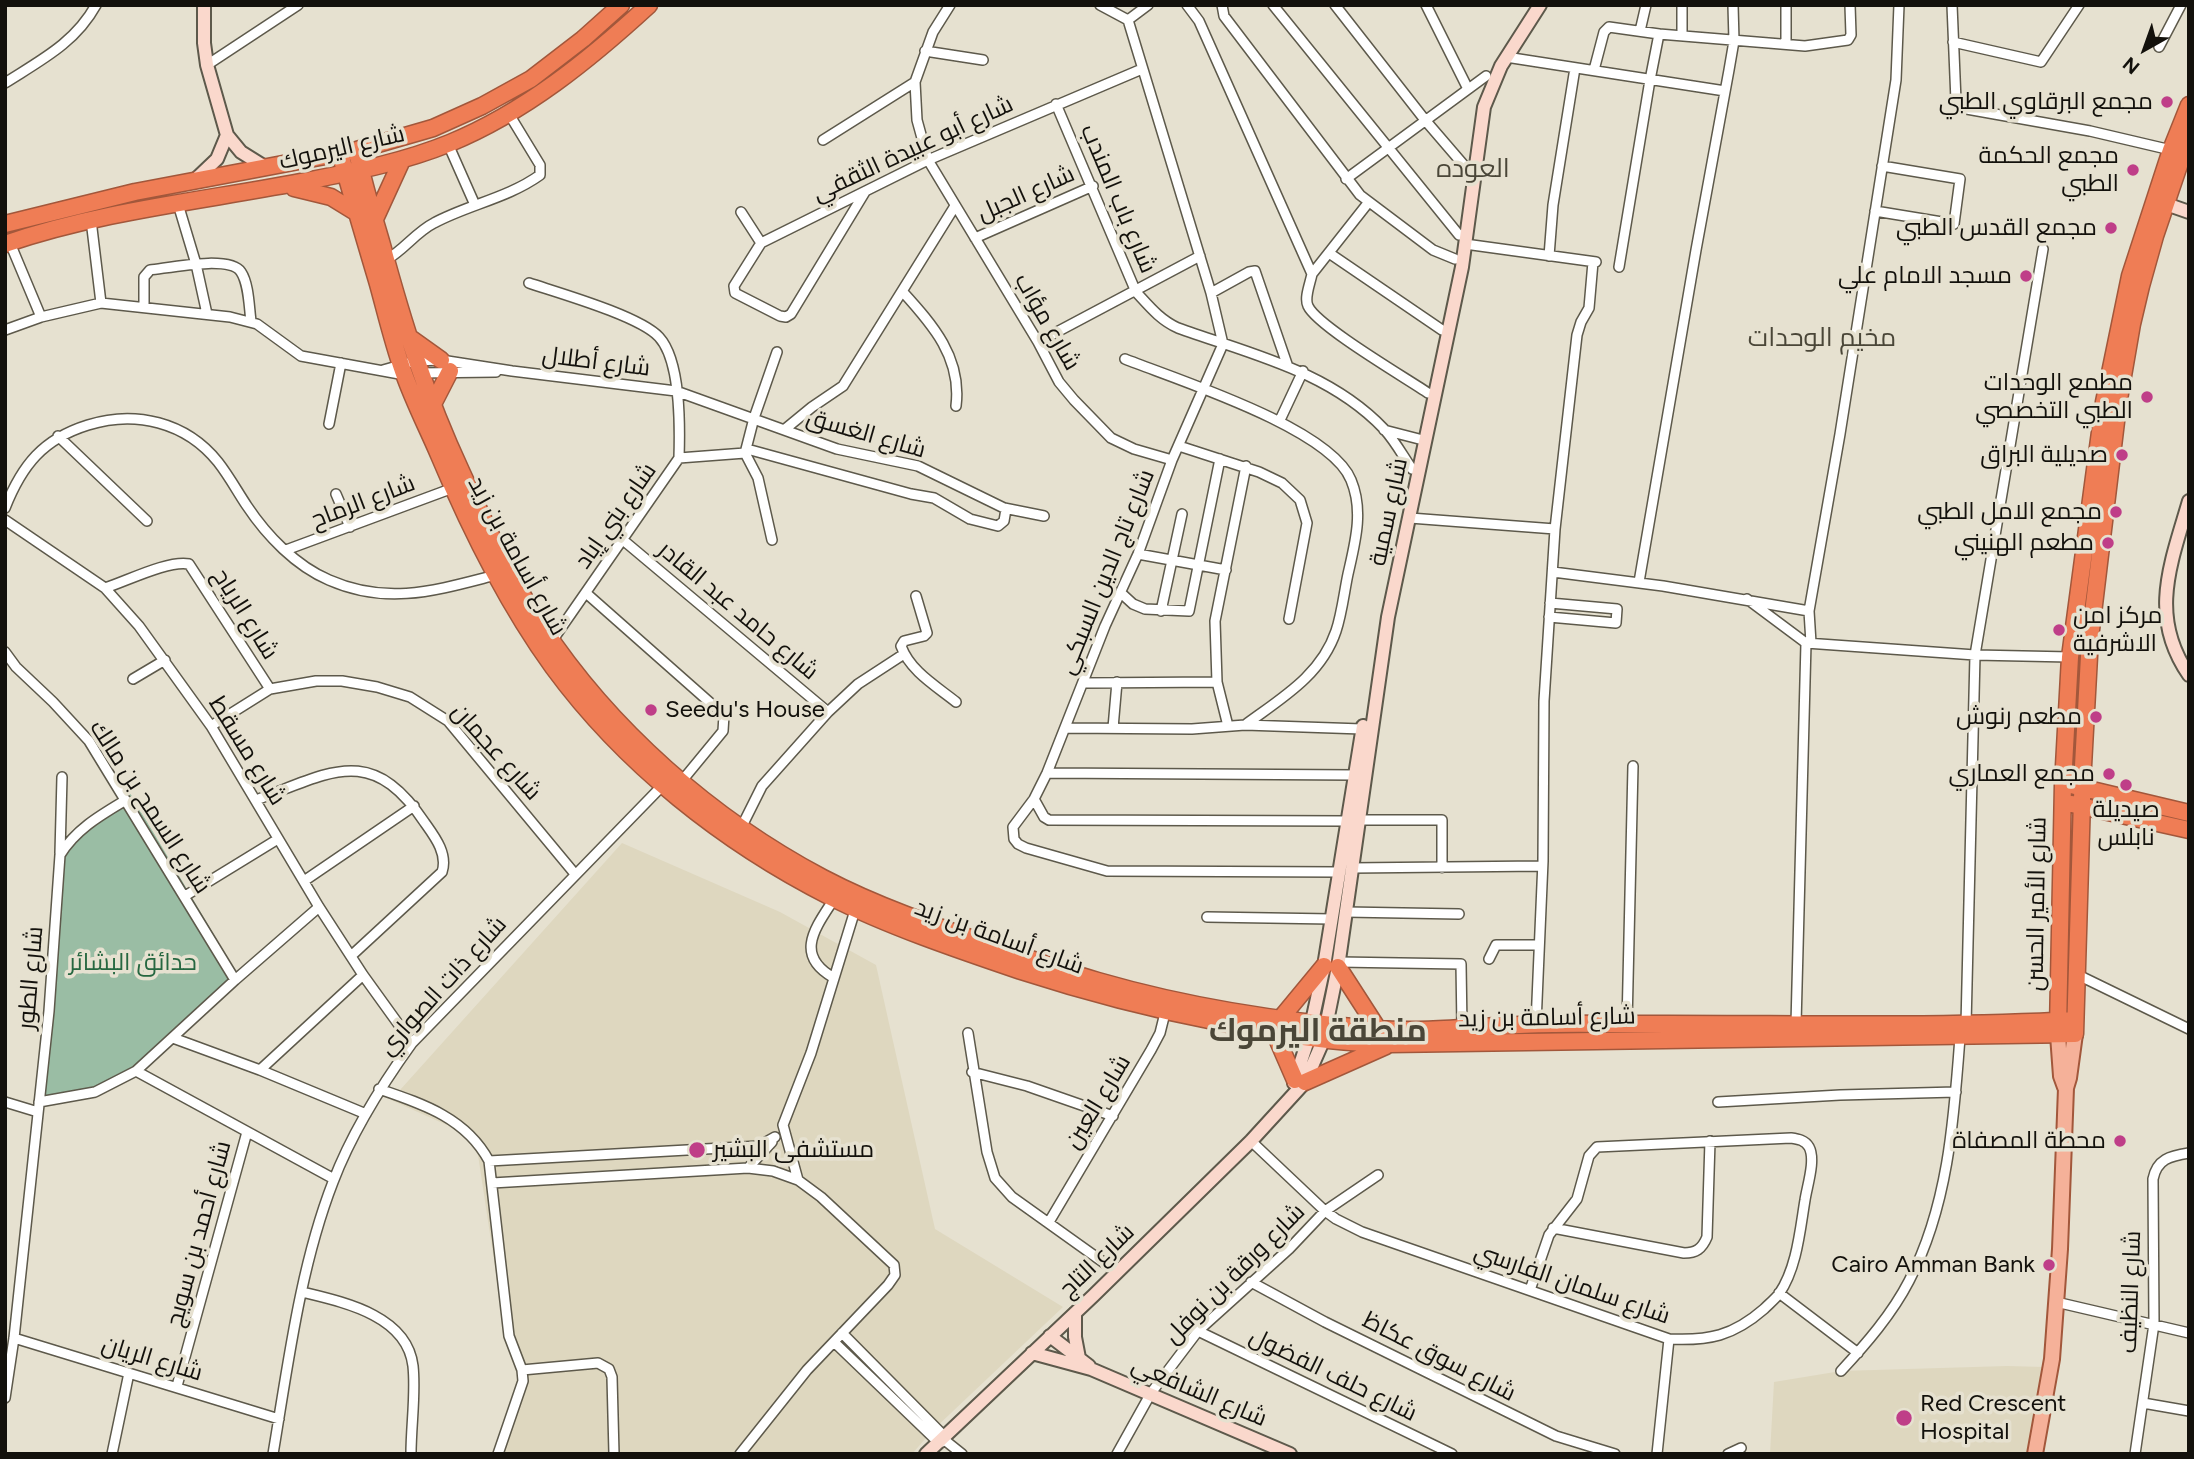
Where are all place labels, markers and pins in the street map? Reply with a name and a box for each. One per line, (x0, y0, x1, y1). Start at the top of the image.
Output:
place label: مجمع البرقاوي الطبي (1939, 88, 2153, 116)
marker: مجمع البرقاوي الطبي (2159, 94, 2175, 110)
place label: مجمع الحكمة الطبي (1978, 142, 2119, 198)
marker: مجمع الحكمة الطبي (2125, 162, 2141, 178)
place label: مجمع القدس الطبي (1896, 214, 2097, 242)
marker: مجمع القدس الطبي (2103, 220, 2119, 236)
place label: مسجد الامام علي (1838, 262, 2012, 290)
marker: مسجد الامام علي (2018, 268, 2034, 284)
place label: مطمع الوحدات الطبي التخصصي (1975, 369, 2133, 425)
marker: مطمع الوحدات الطبي التخصصي (2139, 389, 2155, 405)
place label: صديلية البراق (1980, 441, 2108, 469)
marker: صديلية البراق (2114, 447, 2130, 463)
place label: مجمع الامل الطبي (1917, 498, 2102, 526)
marker: مجمع الامل الطبي (2108, 504, 2124, 520)
place label: مطعم الهنيني (1954, 529, 2094, 557)
marker: مطعم الهنيني (2100, 535, 2116, 551)
place label: مركز امن الاشرفية (2073, 602, 2162, 658)
marker: مركز امن الاشرفية (2051, 622, 2067, 638)
place label: Seedu's House (665, 696, 825, 724)
marker: Seedu's House (643, 702, 659, 718)
place label: مطعم رنوش (1956, 703, 2082, 731)
marker: مطعم رنوش (2088, 709, 2104, 725)
place label: مجمع العماري (1948, 760, 2095, 788)
marker: مجمع العماري (2101, 766, 2117, 782)
marker: صيديلة نابلس (2118, 777, 2134, 793)
place label: صيديلة نابلس (2092, 796, 2160, 852)
place label: محطة المصفاة (1952, 1127, 2106, 1155)
marker: محطة المصفاة (2112, 1133, 2128, 1149)
place label: مستشفى البشير (713, 1136, 874, 1164)
marker: مستشفى البشير (687, 1140, 707, 1160)
place label: Cairo Amman Bank (1831, 1251, 2035, 1279)
marker: Cairo Amman Bank (2041, 1257, 2057, 1273)
place label: Red Crescent Hospital (1920, 1390, 2066, 1446)
marker: Red Crescent Hospital (1894, 1408, 1914, 1428)

